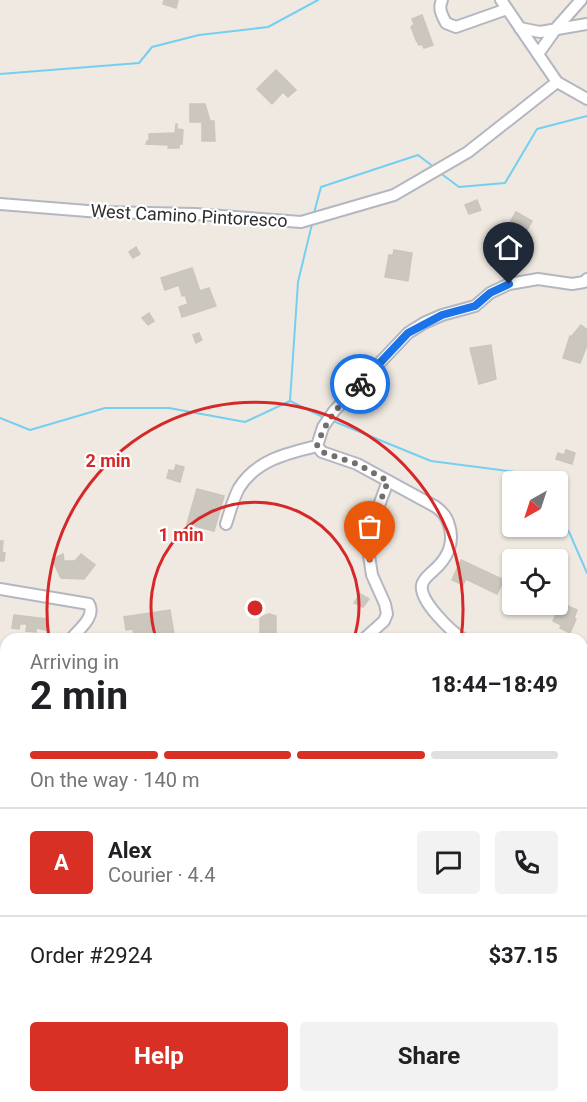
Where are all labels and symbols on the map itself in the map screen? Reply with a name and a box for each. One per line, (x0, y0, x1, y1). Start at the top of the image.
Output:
street label: West Camino Pintoresco (90, 200, 288, 231)
pin (483, 222, 534, 284)
courier (330, 354, 390, 414)
text: 2 min (85, 450, 131, 471)
north arrow (502, 471, 568, 537)
pin (344, 501, 395, 563)
text: 1 min (158, 524, 204, 545)
centre of rings (245, 598, 265, 618)

